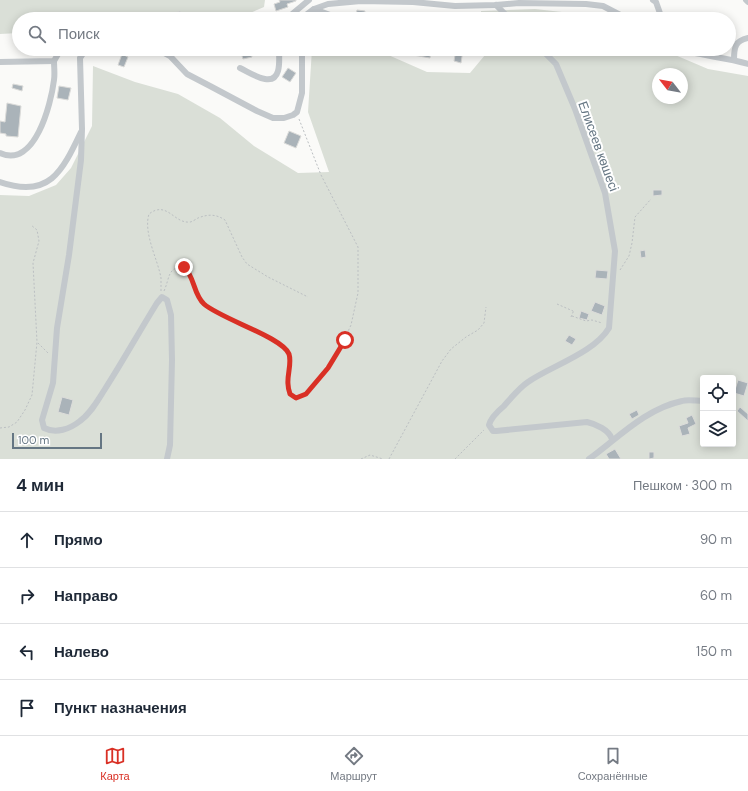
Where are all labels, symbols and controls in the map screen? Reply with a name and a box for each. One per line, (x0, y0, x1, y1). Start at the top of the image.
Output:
search box (12, 12, 736, 56)
icon: search (26, 23, 48, 45)
text: Поиск (58, 24, 100, 44)
north arrow (652, 68, 688, 104)
street label: Елисеев көшесі (574, 99, 623, 194)
route end (175, 258, 193, 276)
route start (336, 331, 354, 349)
map controls (700, 375, 736, 447)
button: locate (700, 375, 736, 411)
button: layers (700, 411, 736, 447)
scale bar (12, 431, 102, 450)
text: 100 m (18, 433, 49, 447)
text: 4 мин (16, 474, 64, 496)
text: Пешком · 300 m (633, 477, 732, 494)
icon: ahead (16, 529, 38, 551)
text: Прямо (54, 530, 103, 550)
text: 90 m (700, 531, 732, 548)
icon: right (16, 585, 38, 607)
text: Направо (54, 586, 118, 606)
text: 60 m (700, 587, 732, 604)
icon: left (16, 641, 38, 663)
text: Налево (54, 642, 109, 662)
text: 150 m (696, 643, 732, 660)
icon: arrive (16, 697, 38, 719)
text: Пункт назначения (54, 698, 187, 718)
tab: Карта (100, 745, 130, 783)
tab: Маршрут (330, 745, 377, 783)
tab: Сохранённые (578, 745, 648, 783)

